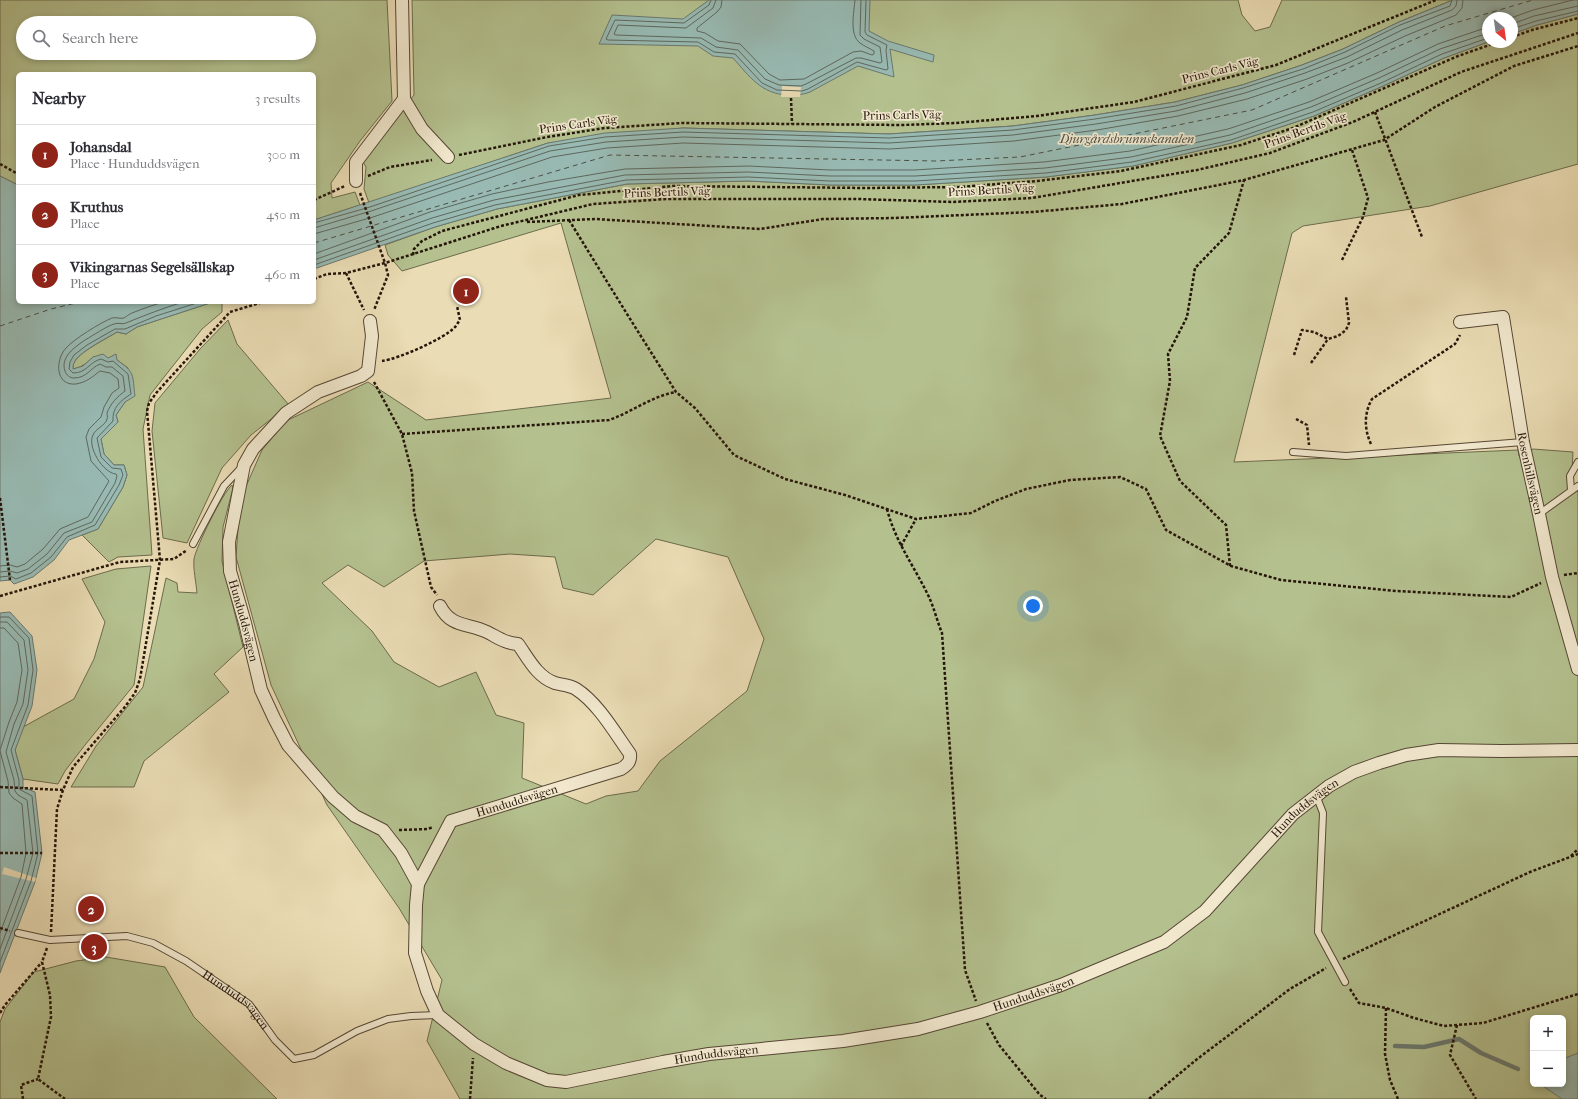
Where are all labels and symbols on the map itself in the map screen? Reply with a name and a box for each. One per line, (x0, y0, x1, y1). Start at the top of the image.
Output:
north arrow (1482, 12, 1518, 48)
street label: Prins Carls Väg (1180, 54, 1260, 86)
street label: Prins Carls Väg (863, 107, 942, 123)
street label: Prins Bertils Väg (1262, 108, 1349, 151)
street label: Prins Carls Väg (538, 112, 618, 136)
water label: Djurgårdsbrunnskanalen (1059, 131, 1194, 146)
street label: Prins Bertils Väg (947, 181, 1035, 199)
street label: Prins Bertils Väg (623, 183, 711, 201)
pin: 1 (453, 276, 479, 306)
street label: Rosenhillsvägen (1515, 431, 1546, 516)
street label: Hunduddsvägen (226, 578, 261, 663)
your location (1023, 596, 1043, 616)
street label: Hunduddsvägen (1268, 775, 1341, 840)
street label: Hunduddsvägen (474, 782, 559, 820)
pin: 2 (78, 894, 104, 924)
pin: 3 (81, 932, 107, 962)
street label: Hunduddsvägen (200, 967, 272, 1032)
street label: Hunduddsvägen (991, 973, 1076, 1014)
street label: Hunduddsvägen (673, 1042, 759, 1067)

